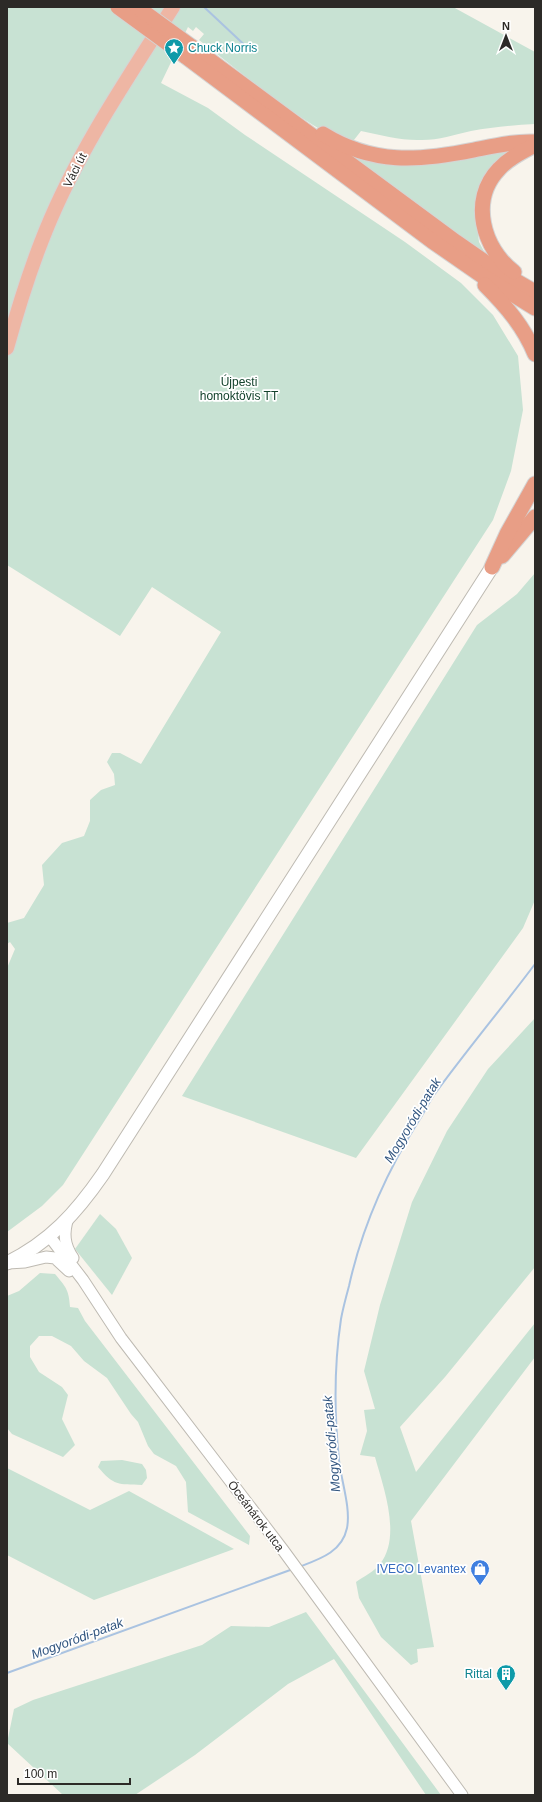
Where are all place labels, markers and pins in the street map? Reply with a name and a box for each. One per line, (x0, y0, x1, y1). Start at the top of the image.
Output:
place icon: Chuck Norris (163, 37, 185, 65)
place label: Chuck Norris (188, 41, 257, 55)
shop icon: IVECO Levantex (469, 1558, 491, 1586)
place label: IVECO Levantex (377, 1562, 466, 1576)
building icon: Rittal (495, 1663, 517, 1691)
place label: Rittal (465, 1667, 492, 1681)

